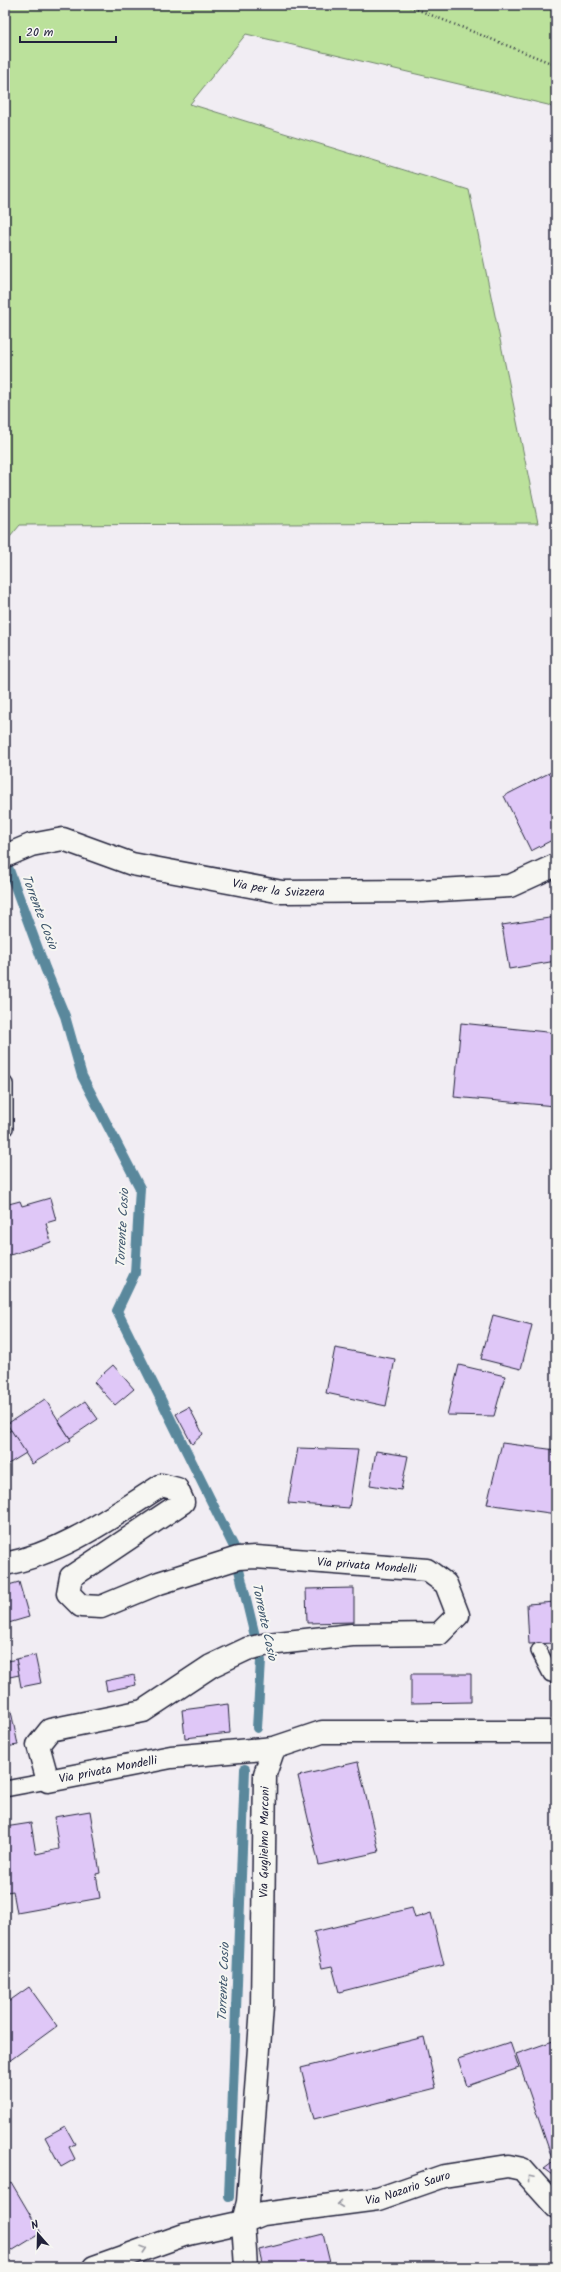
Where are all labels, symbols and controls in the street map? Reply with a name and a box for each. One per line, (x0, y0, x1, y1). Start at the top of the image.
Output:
scale bar (20, 18, 116, 44)
text: 20 m (26, 23, 54, 42)
water label: Torrente Cosio (15, 872, 63, 953)
street label: Via per la Svizzera (231, 873, 325, 902)
water label: Torrente Cosio (110, 1187, 136, 1268)
street label: Via privata Mondelli (316, 1552, 418, 1579)
water label: Torrente Cosio (246, 1581, 283, 1664)
street label: Via privata Mondelli (57, 1750, 160, 1788)
street label: Via Guglielmo Marconi (254, 1785, 274, 1898)
water label: Torrente Cosio (212, 1941, 236, 2022)
street label: Via Nazario Sauro (364, 2166, 451, 2210)
one-way arrow (528, 2175, 535, 2182)
one-way arrow (337, 2199, 343, 2208)
north arrow (18, 2214, 58, 2254)
text: N (29, 2216, 41, 2235)
one-way arrow (140, 2245, 147, 2254)

